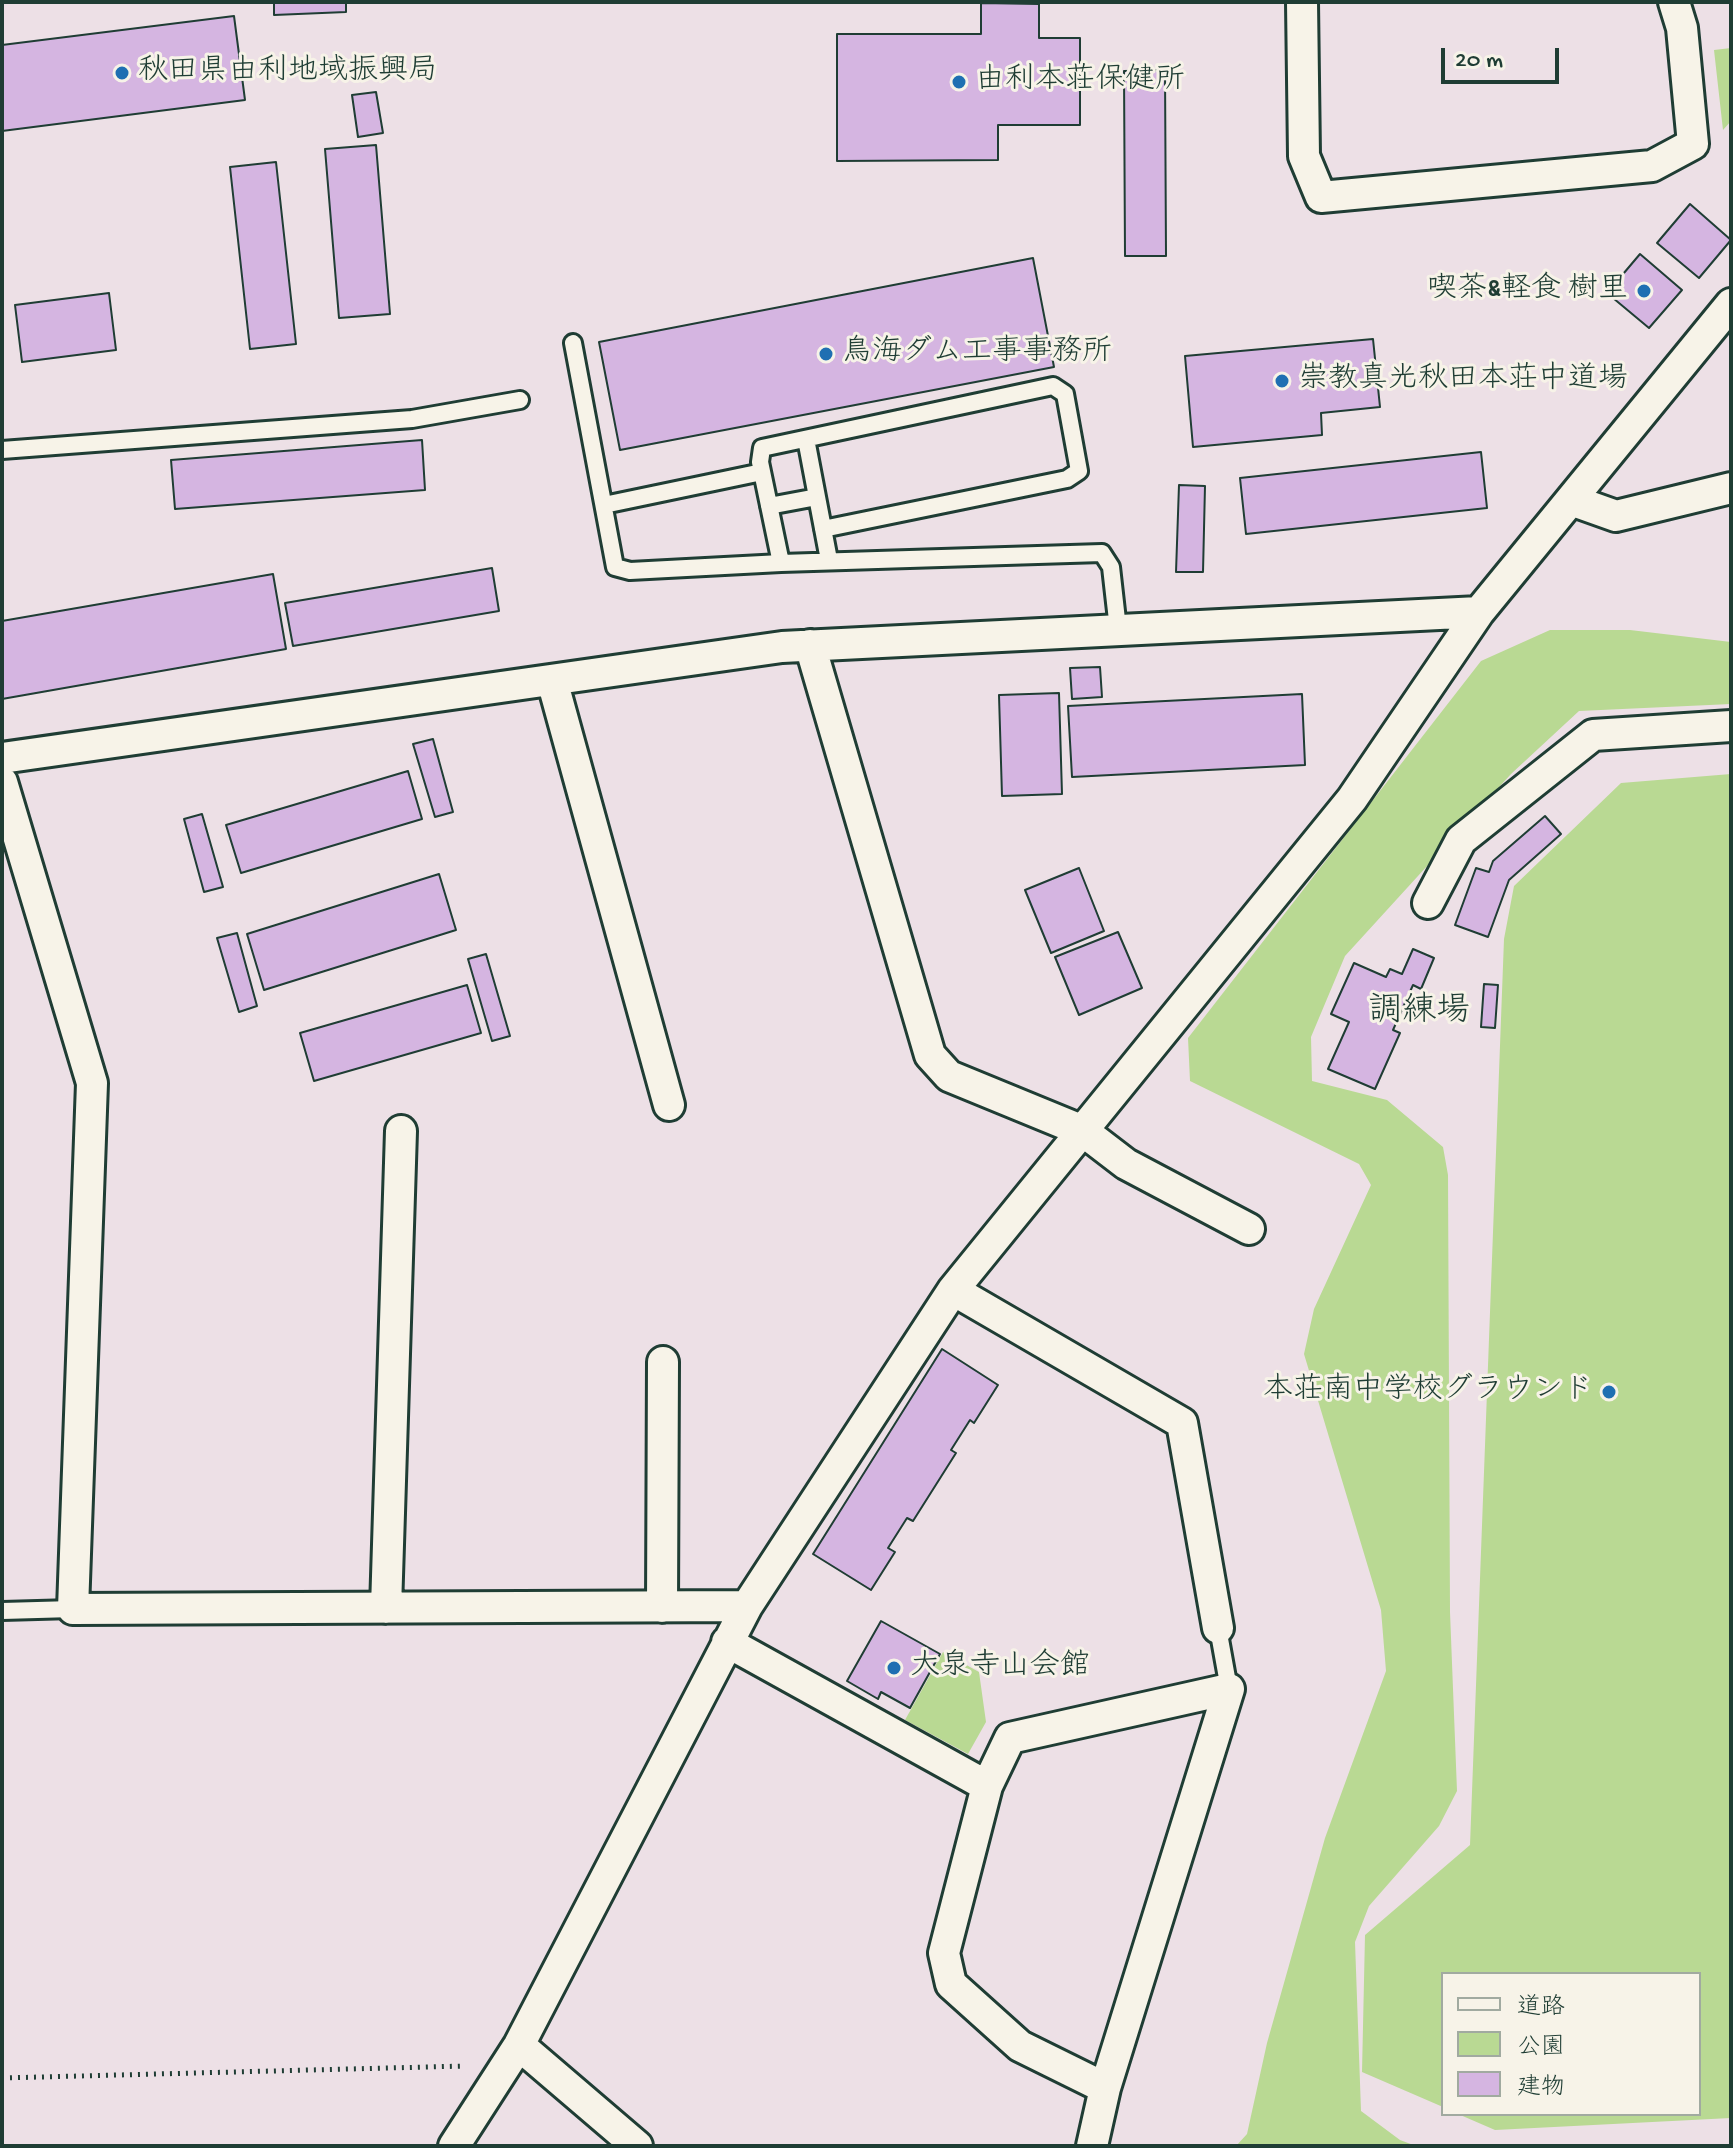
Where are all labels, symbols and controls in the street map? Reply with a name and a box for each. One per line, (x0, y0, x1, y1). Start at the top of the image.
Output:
scale bar (1445, 32, 1563, 82)
text: 20 m (1455, 47, 1503, 76)
place label: 秋田県由利地域振興局 (138, 55, 438, 91)
marker: 秋田県由利地域振興局 (113, 64, 131, 82)
place label: 由利本荘保健所 (975, 64, 1185, 100)
marker: 由利本荘保健所 (950, 73, 968, 91)
place label: 喫茶&軽食 樹里 (1427, 273, 1628, 309)
marker: 喫茶&軽食 樹里 (1635, 282, 1653, 300)
place label: 鳥海ダム工事事務所 (842, 336, 1112, 372)
marker: 鳥海ダム工事事務所 (817, 345, 835, 363)
place label: 崇教真光秋田本荘中道場 (1298, 363, 1628, 399)
marker: 崇教真光秋田本荘中道場 (1273, 372, 1291, 390)
district label: 調練場 (1368, 994, 1470, 1034)
place label: 本荘南中学校グラウンド (1263, 1374, 1593, 1410)
marker: 本荘南中学校グラウンド (1600, 1383, 1618, 1401)
place label: 大泉寺山会館 (910, 1650, 1090, 1686)
marker: 大泉寺山会館 (885, 1659, 903, 1677)
legend (1441, 1972, 1701, 2116)
text: 道路 (1517, 1994, 1565, 2023)
text: 公園 (1517, 2034, 1565, 2063)
text: 建物 (1517, 2074, 1565, 2103)

